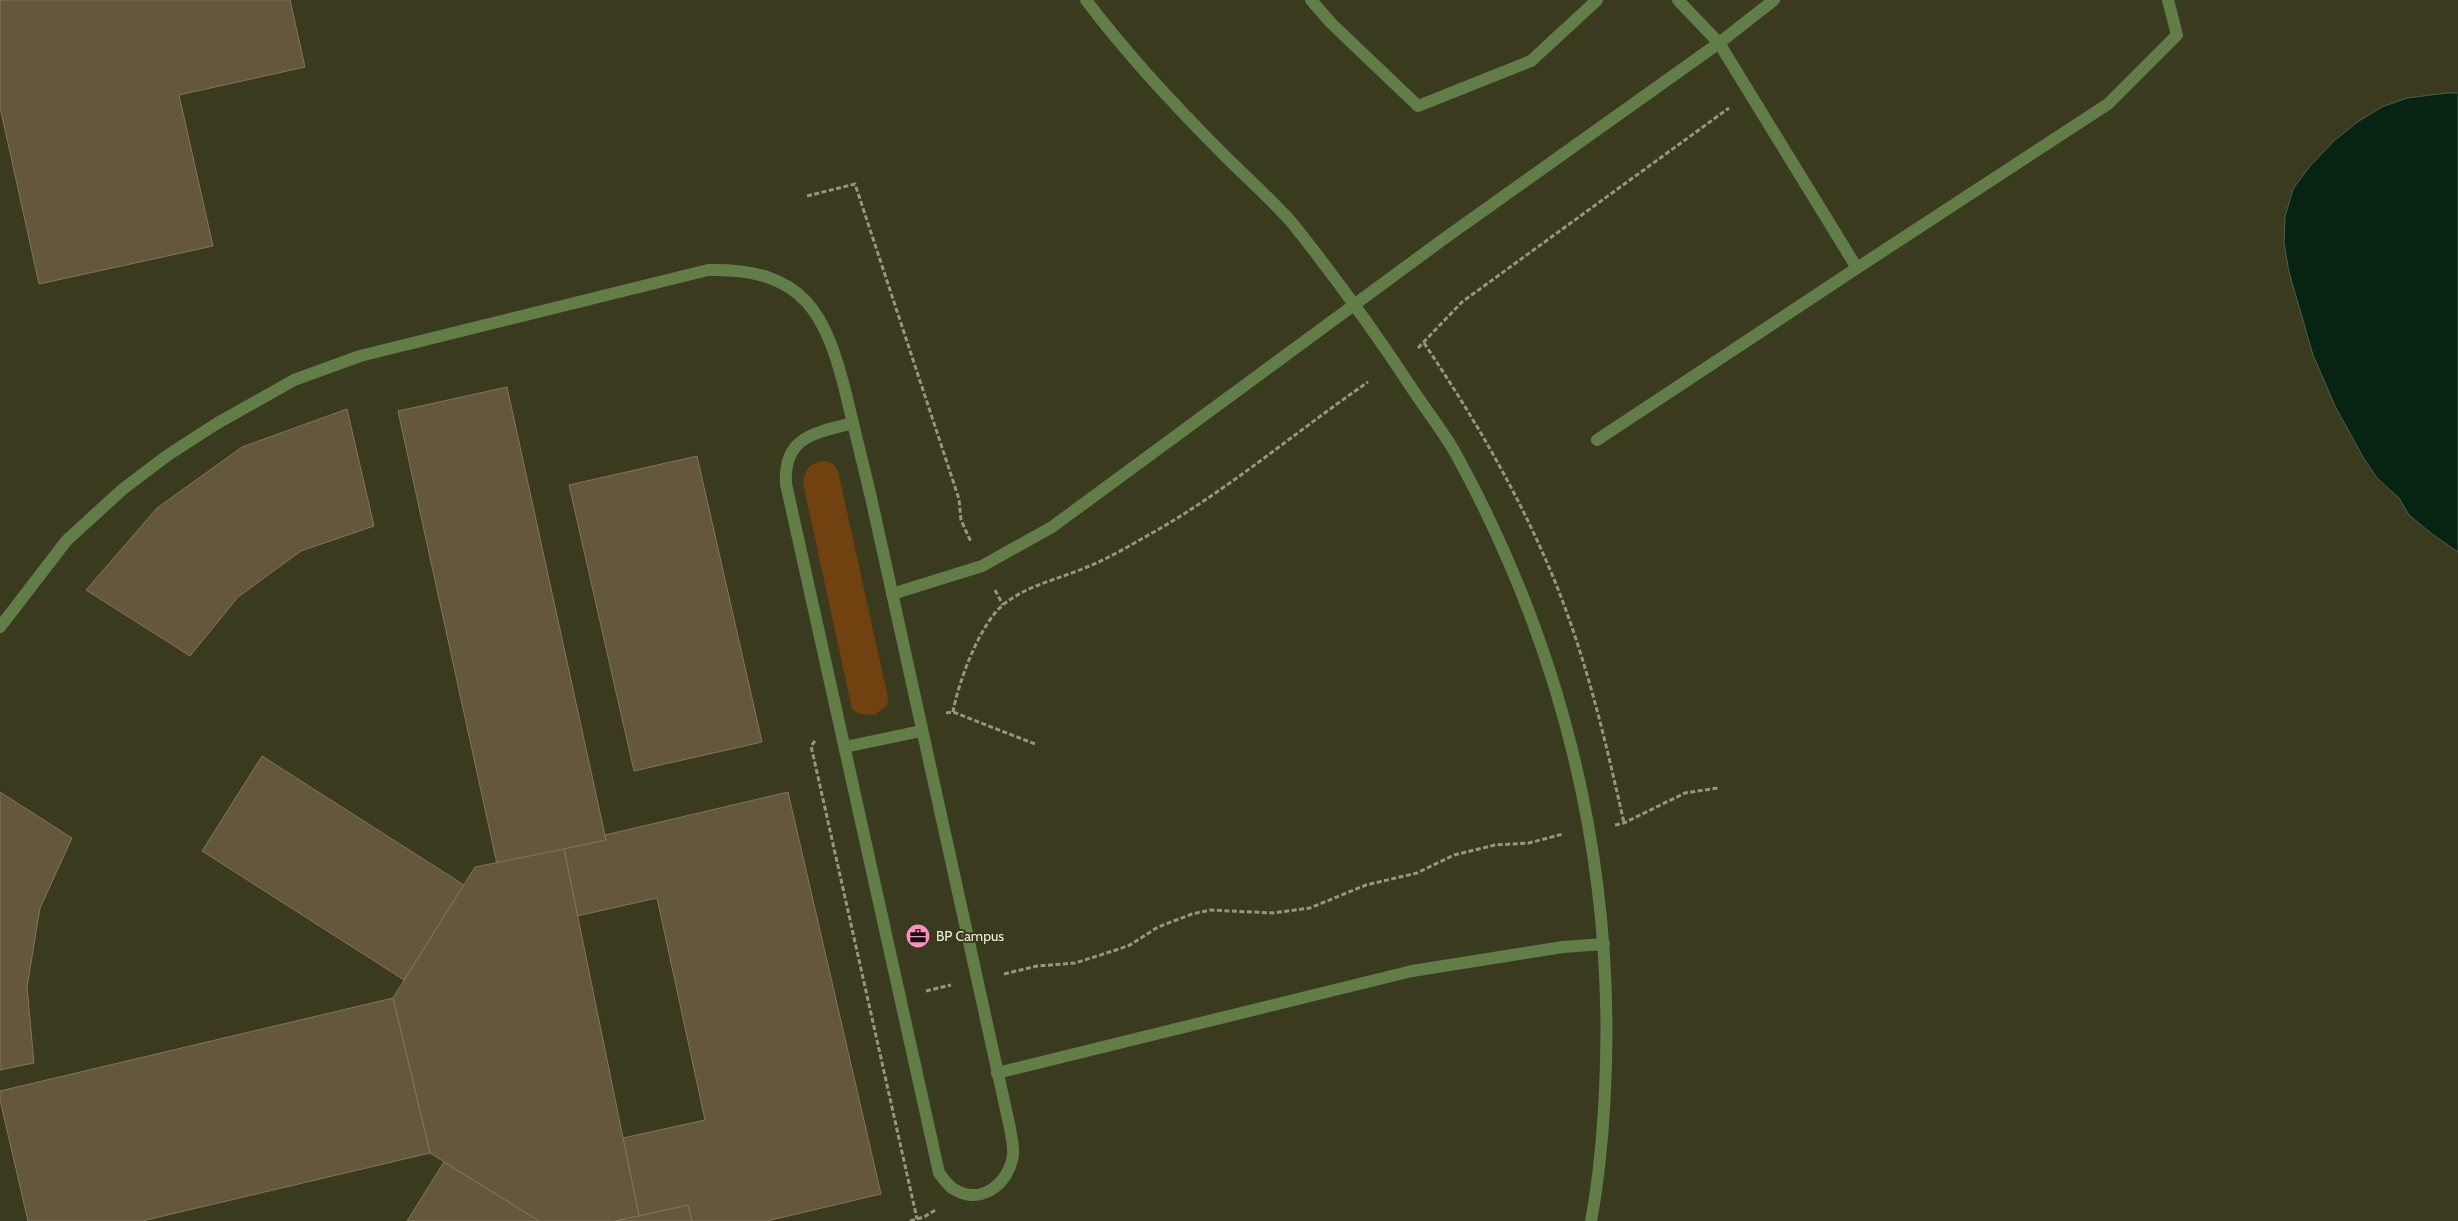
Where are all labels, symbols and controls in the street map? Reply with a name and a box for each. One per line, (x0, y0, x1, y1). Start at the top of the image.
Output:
office icon: BP Campus (905, 923, 931, 949)
place label: BP Campus (936, 927, 1004, 945)

